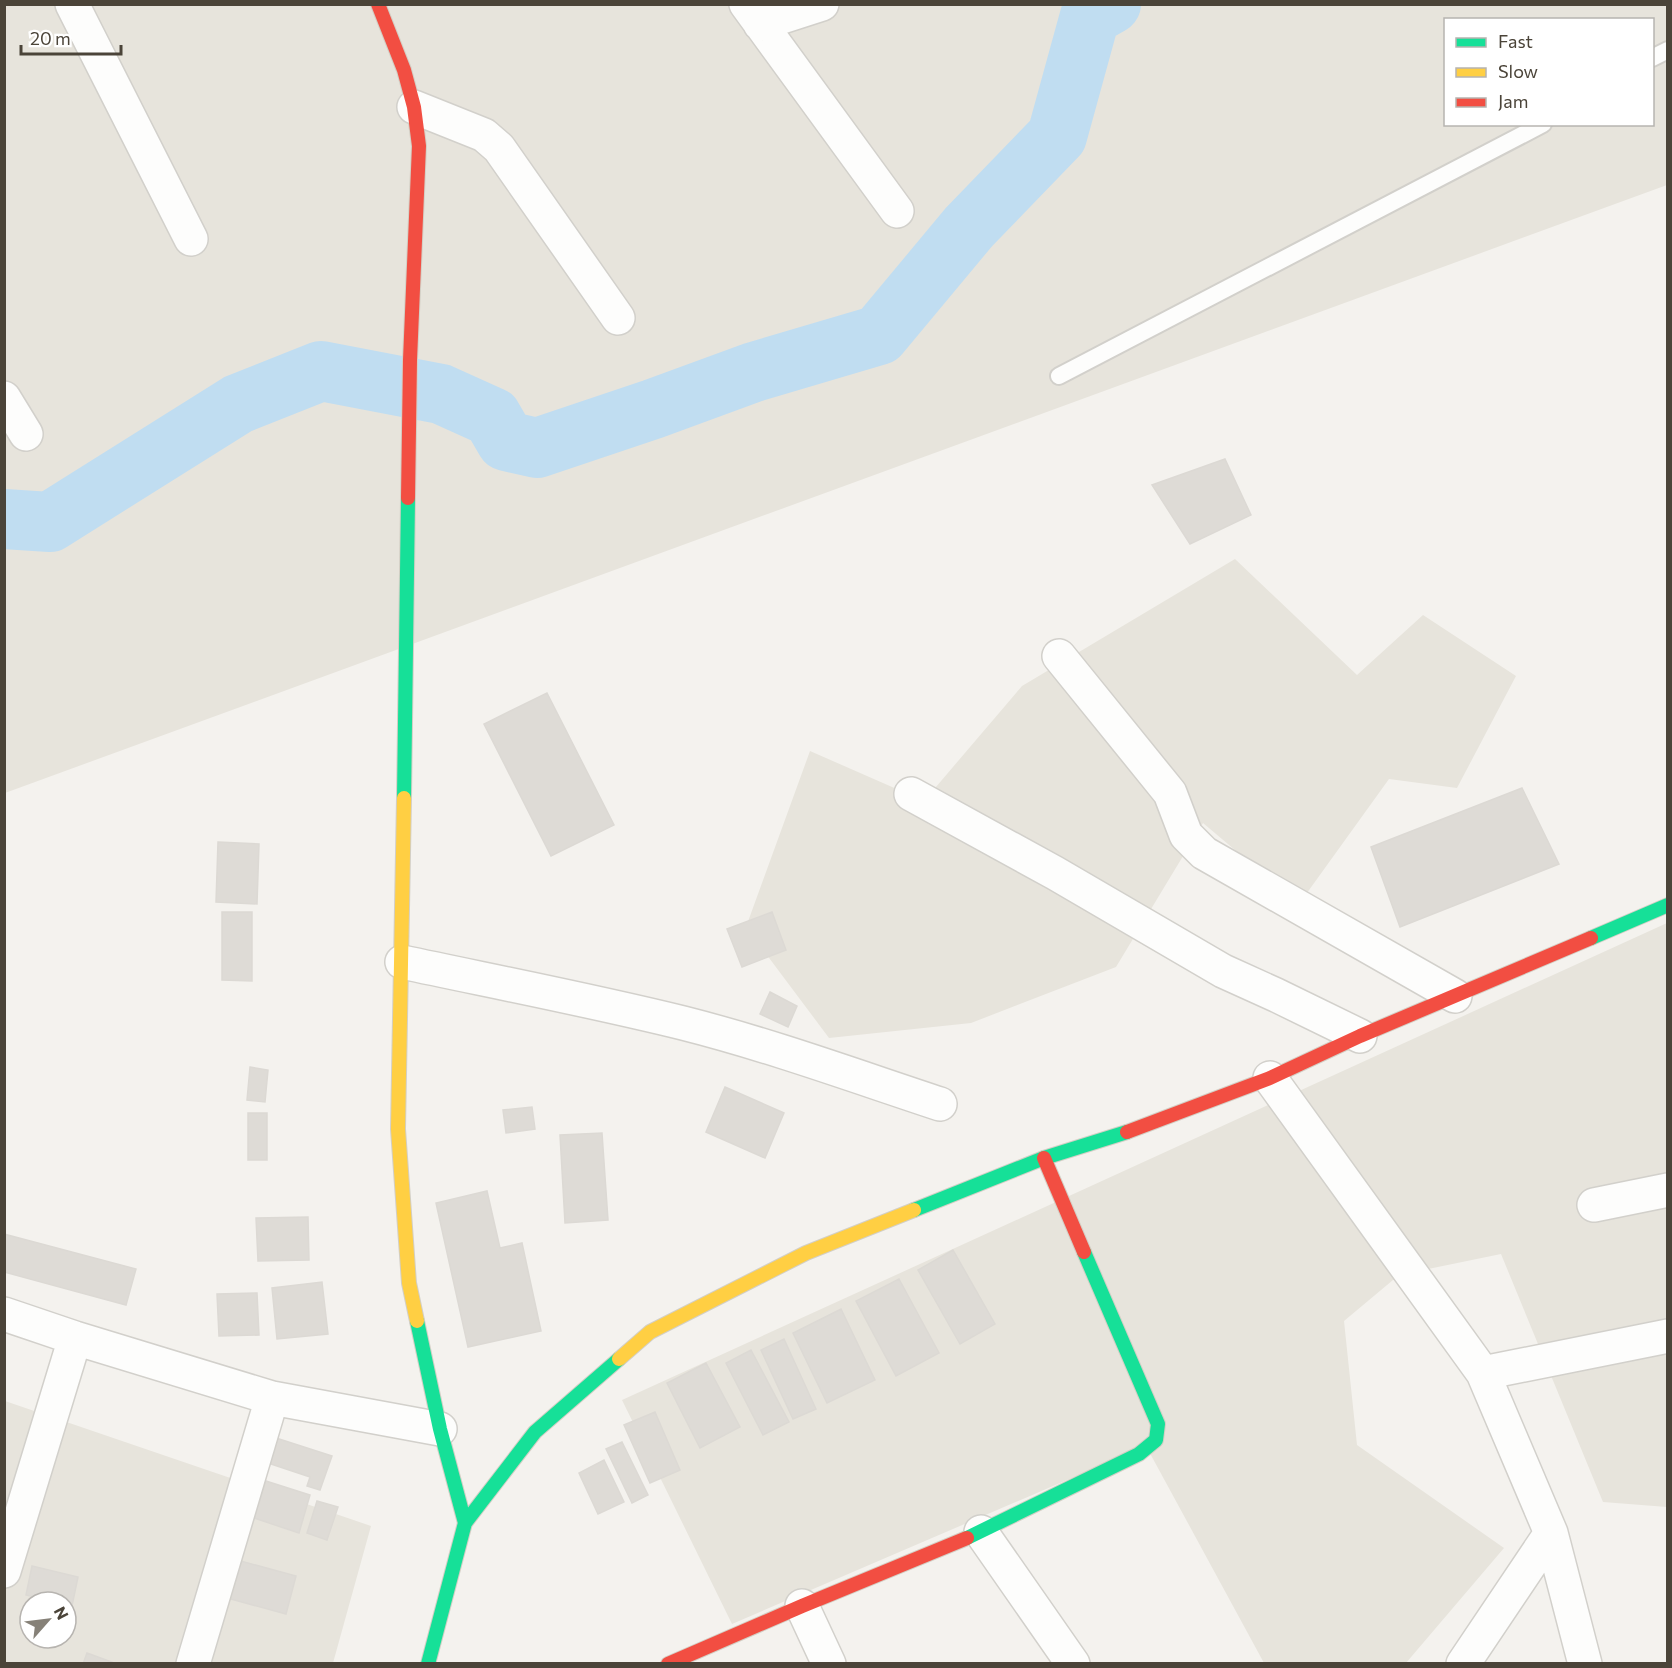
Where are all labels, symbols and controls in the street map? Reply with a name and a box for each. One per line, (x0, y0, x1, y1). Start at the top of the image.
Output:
scale bar (21, 18, 122, 56)
legend (1444, 18, 1654, 126)
text: 20 m (30, 27, 71, 49)
text: Fast (1498, 30, 1533, 52)
text: Slow (1498, 60, 1538, 82)
text: Jam (1498, 90, 1528, 112)
north arrow (18, 1590, 78, 1650)
text: N (50, 1603, 73, 1622)

